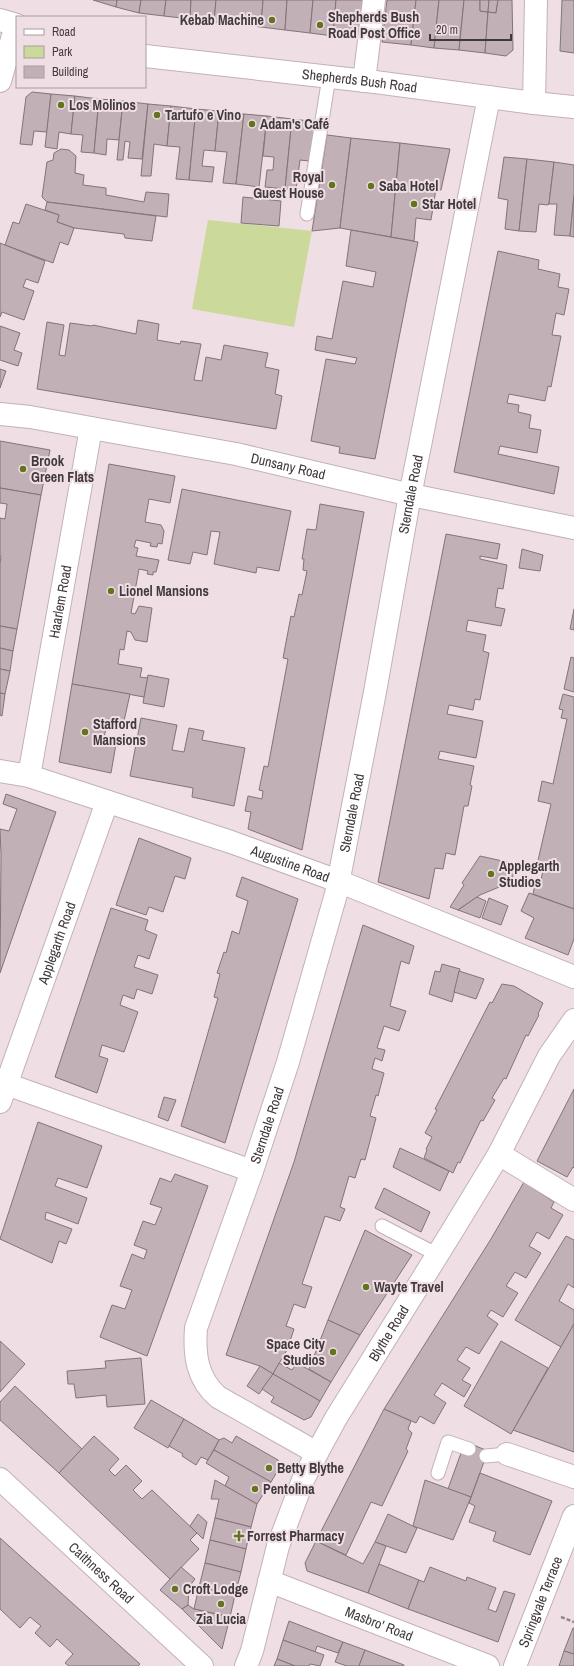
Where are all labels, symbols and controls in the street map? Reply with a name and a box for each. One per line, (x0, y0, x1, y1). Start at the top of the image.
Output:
place label: Shepherds Bush Road Post Office (328, 8, 421, 42)
place label: Kebab Machine (180, 11, 264, 29)
marker: Kebab Machine (267, 15, 277, 25)
legend (16, 16, 146, 88)
scale bar (430, 16, 511, 42)
marker: Shepherds Bush Road Post Office (315, 20, 325, 30)
text: 20 m (436, 22, 458, 38)
text: Road (52, 24, 76, 40)
text: Park (52, 44, 72, 60)
text: Building (52, 64, 89, 80)
street label: Shepherds Bush Road (301, 65, 418, 96)
place label: Los Molinos (69, 96, 136, 114)
marker: Los Molinos (56, 100, 66, 110)
place label: Tartufo e Vino (165, 106, 241, 124)
marker: Tartufo e Vino (152, 110, 162, 120)
place label: Adam's Café (260, 115, 329, 133)
marker: Adam's Café (247, 119, 257, 129)
place label: Royal Guest House (253, 168, 324, 202)
place label: Saba Hotel (379, 177, 438, 195)
marker: Royal Guest House (327, 180, 337, 190)
marker: Saba Hotel (366, 181, 376, 191)
place label: Star Hotel (422, 195, 476, 213)
marker: Star Hotel (409, 199, 419, 209)
street label: Dunsany Road (249, 449, 327, 484)
place label: Brook Green Flats (31, 452, 94, 486)
street label: Sterndale Road (394, 453, 427, 535)
marker: Brook Green Flats (18, 464, 28, 474)
street label: Haarlem Road (45, 564, 75, 640)
place label: Lionel Mansions (119, 582, 209, 600)
marker: Lionel Mansions (106, 586, 116, 596)
place label: Stafford Mansions (93, 715, 146, 749)
marker: Stafford Mansions (80, 727, 90, 737)
street label: Sterndale Road (335, 772, 368, 854)
street label: Augustine Road (247, 841, 332, 886)
place label: Applegarth Studios (499, 857, 560, 891)
marker: Applegarth Studios (486, 869, 496, 879)
street label: Applegarth Road (33, 899, 80, 987)
street label: Sterndale Road (246, 1085, 288, 1166)
place label: Wayte Travel (374, 1278, 444, 1296)
marker: Wayte Travel (361, 1282, 371, 1292)
street label: Blythe Road (365, 1302, 413, 1365)
place label: Space City Studios (266, 1335, 326, 1369)
marker: Space City Studios (328, 1347, 338, 1357)
place label: Betty Blythe (277, 1459, 344, 1477)
marker: Betty Blythe (264, 1463, 274, 1473)
place label: Pentolina (263, 1480, 315, 1498)
marker: Pentolina (250, 1484, 260, 1494)
place label: Forrest Pharmacy (247, 1527, 345, 1545)
marker: Forrest Pharmacy (234, 1531, 244, 1541)
street label: Caithness Road (65, 1538, 138, 1607)
street label: Springvale Terrace (514, 1554, 566, 1650)
place label: Croft Lodge (183, 1580, 248, 1598)
marker: Croft Lodge (170, 1584, 180, 1594)
marker: Zia Lucia (216, 1599, 226, 1609)
street label: Masbro' Road (343, 1602, 415, 1645)
place label: Zia Lucia (196, 1610, 246, 1628)

